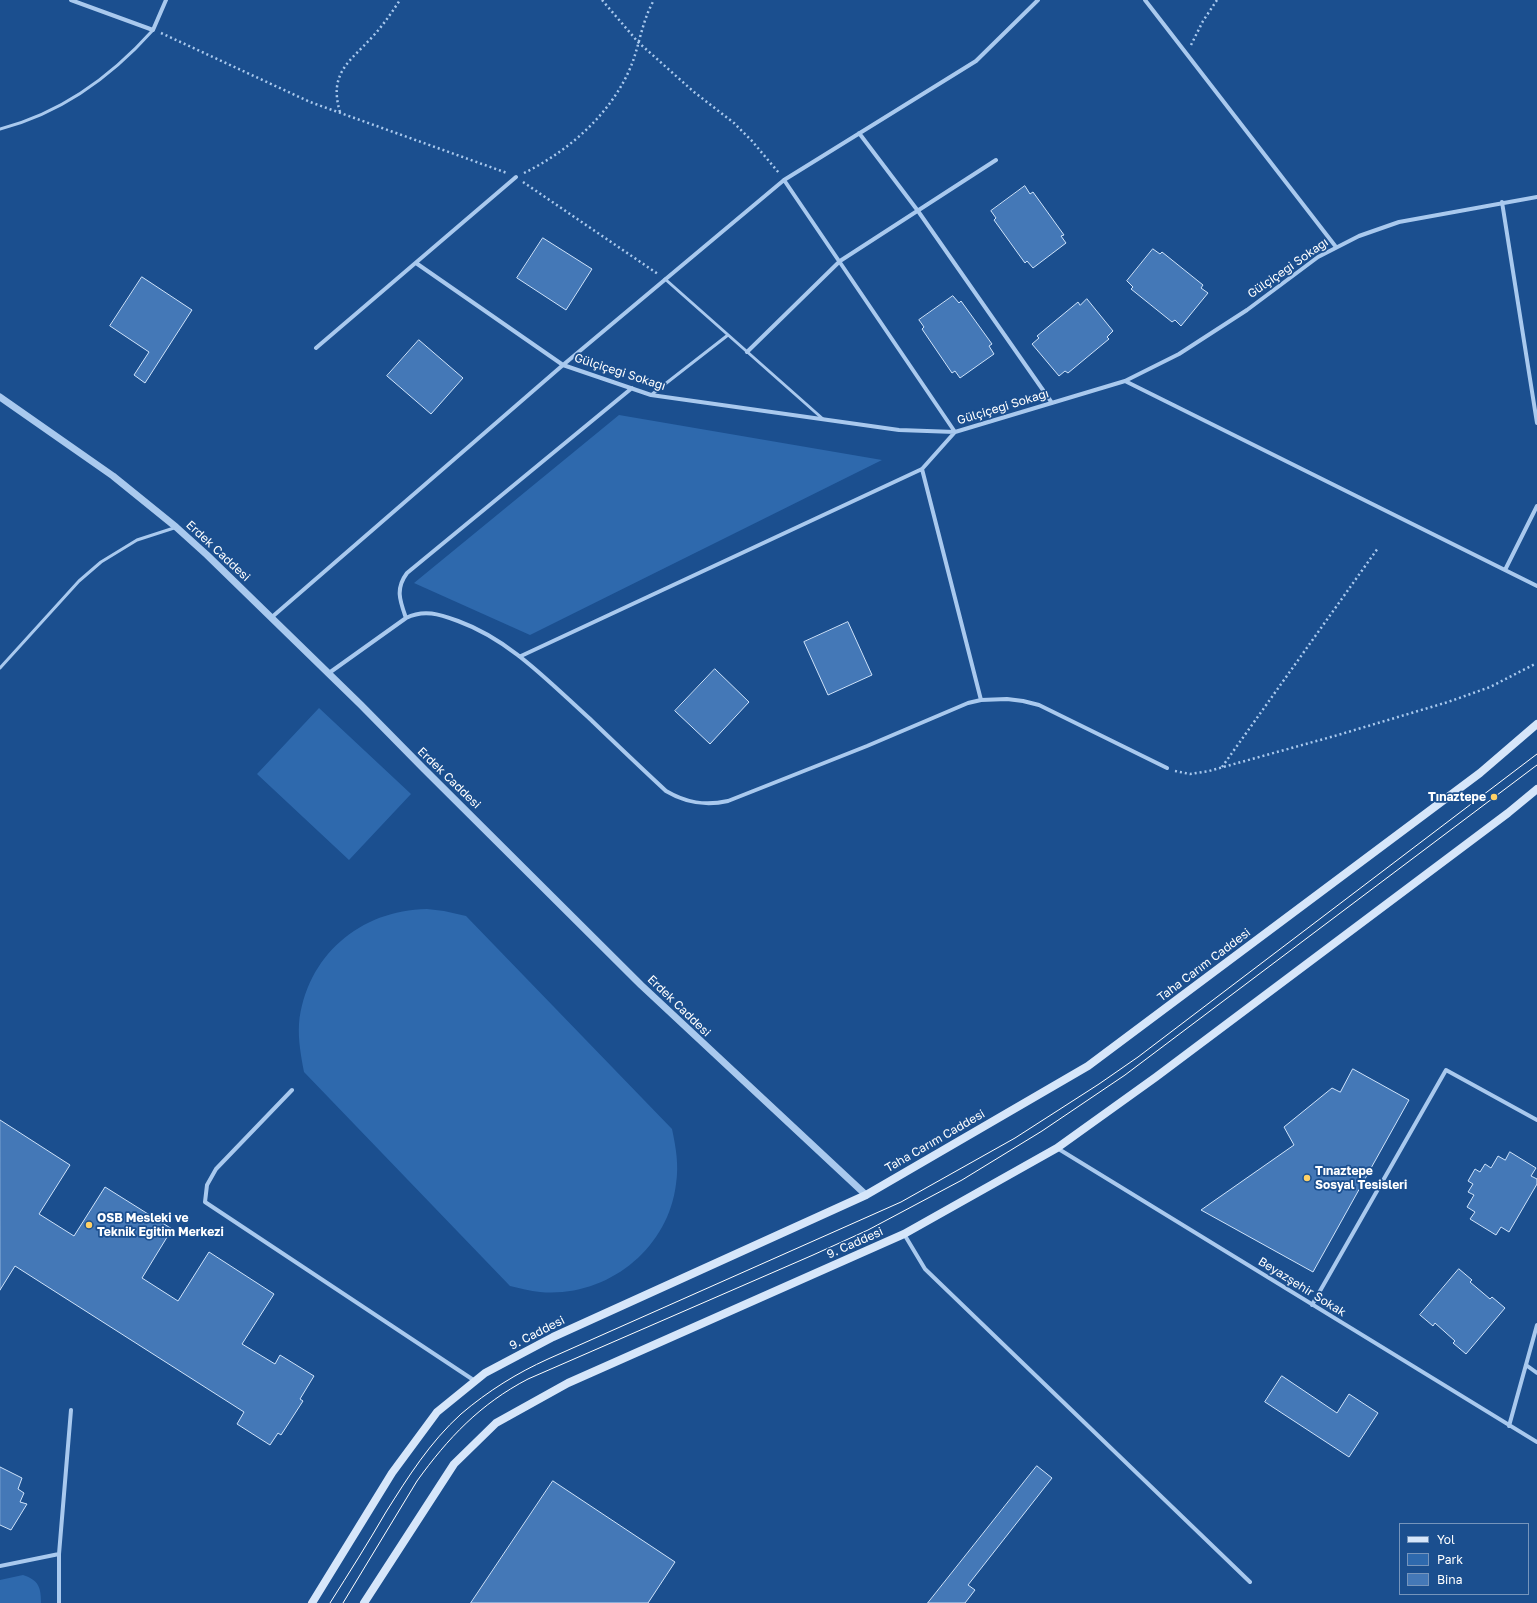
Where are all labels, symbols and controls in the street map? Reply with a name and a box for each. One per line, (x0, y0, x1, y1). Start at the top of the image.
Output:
street label: Gülçiçeği Sokağı (1245, 235, 1331, 301)
street label: Gülçiçeği Sokağı (573, 350, 667, 394)
street label: Gülçiçeği Sokağı (955, 386, 1051, 428)
street label: Erdek Caddesi (183, 518, 253, 584)
street label: Erdek Caddesi (414, 744, 484, 812)
place label: Tınaztepe (1428, 790, 1486, 804)
marker: Tınaztepe (1489, 792, 1499, 802)
street label: Taha Carım Caddesi (1155, 925, 1253, 1005)
street label: Erdek Caddesi (644, 972, 714, 1040)
street label: Taha Carım Caddesi (882, 1107, 988, 1175)
place label: Tınaztepe Sosyal Tesisleri (1315, 1164, 1407, 1192)
marker: Tınaztepe Sosyal Tesisleri (1302, 1173, 1312, 1183)
place label: OSB Mesleki ve Teknik Eğitim Merkezi (97, 1211, 224, 1239)
marker: OSB Mesleki ve Teknik Eğitim Merkezi (84, 1220, 94, 1230)
street label: 9. Caddesi (825, 1224, 885, 1262)
street label: Beyazşehir Sokak (1255, 1254, 1349, 1320)
street label: 9. Caddesi (507, 1313, 567, 1353)
legend (1399, 1523, 1529, 1595)
text: Yol (1437, 1532, 1455, 1547)
text: Park (1437, 1552, 1463, 1567)
text: Bina (1437, 1572, 1462, 1587)

